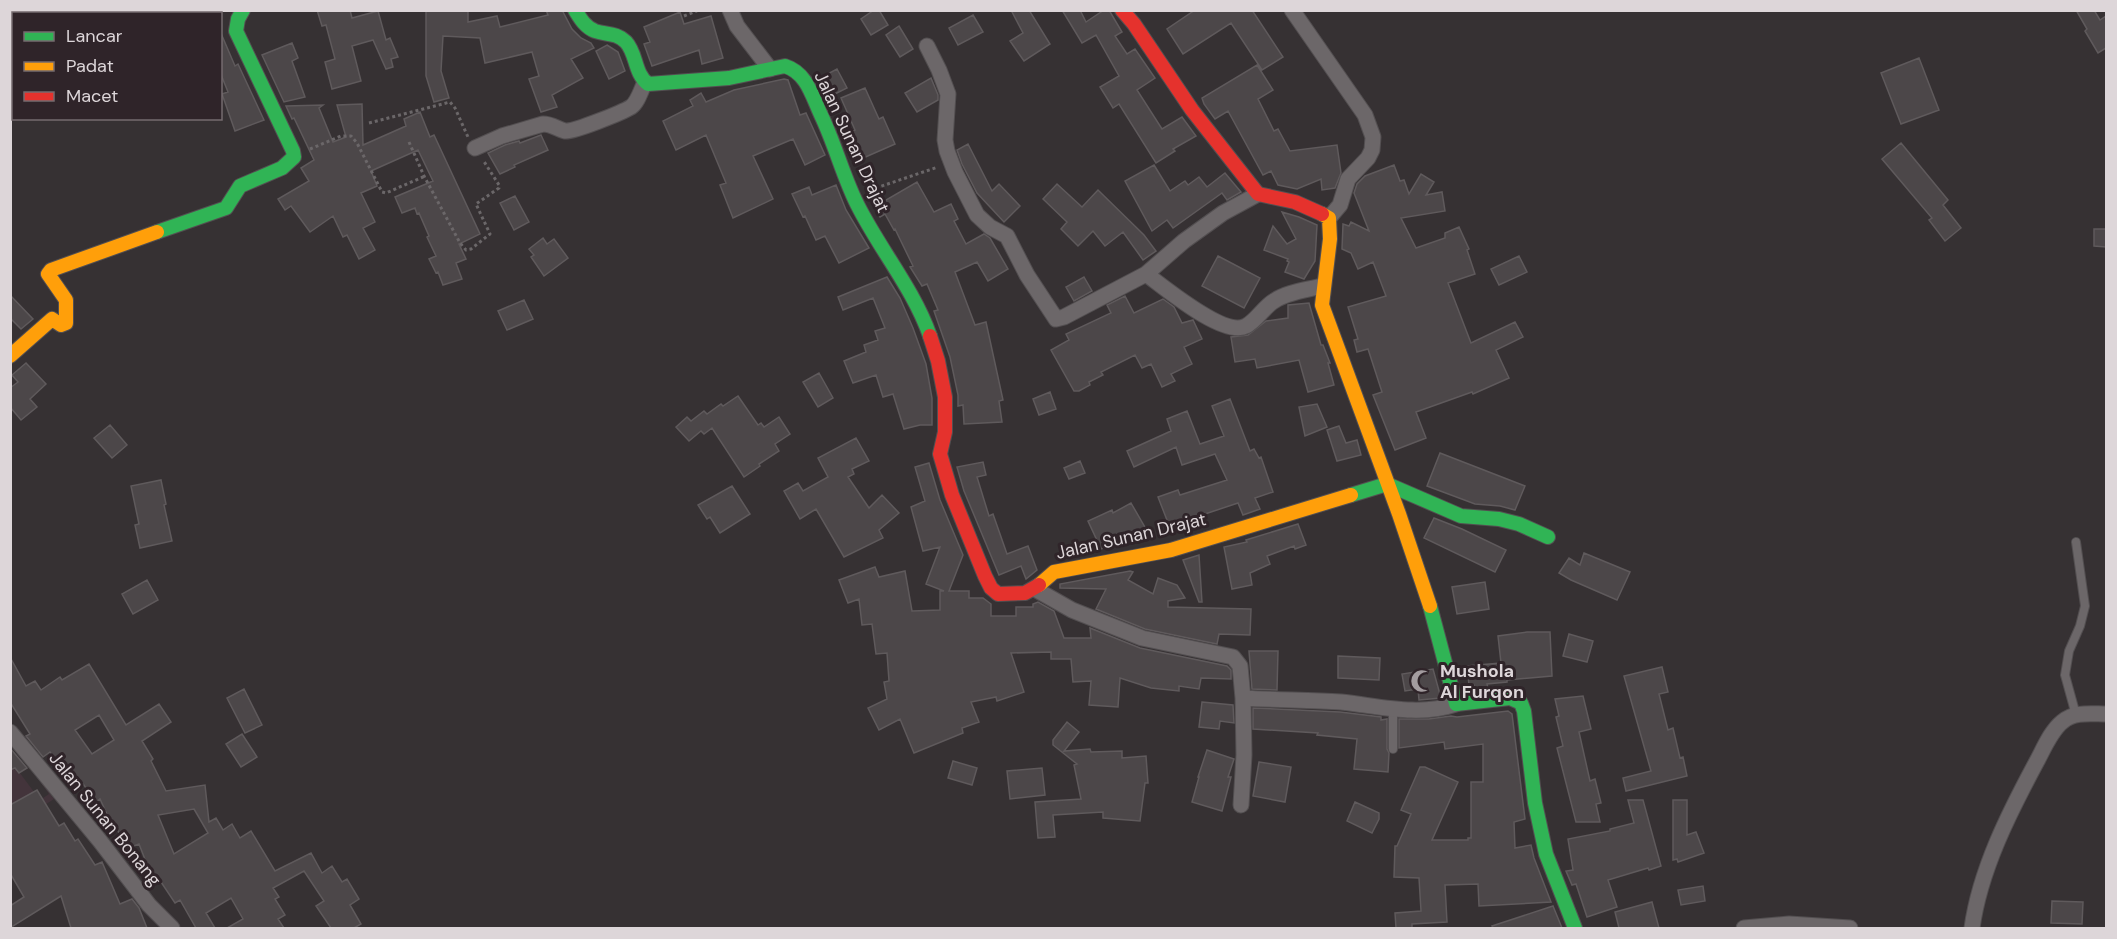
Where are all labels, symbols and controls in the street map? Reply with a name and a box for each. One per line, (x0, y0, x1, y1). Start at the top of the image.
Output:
legend (12, 12, 222, 120)
text: Lancar (66, 24, 123, 48)
text: Padat (66, 54, 114, 78)
street label: Jalan Sunan Drajat (809, 67, 895, 217)
text: Macet (66, 84, 118, 108)
street label: Jalan Sunan Drajat (1053, 507, 1209, 565)
place label: Mushola Al Furqon (1440, 659, 1524, 704)
mosque icon: Mushola Al Furqon (1409, 668, 1435, 694)
street label: Jalan Sunan Bonang (44, 747, 166, 891)

